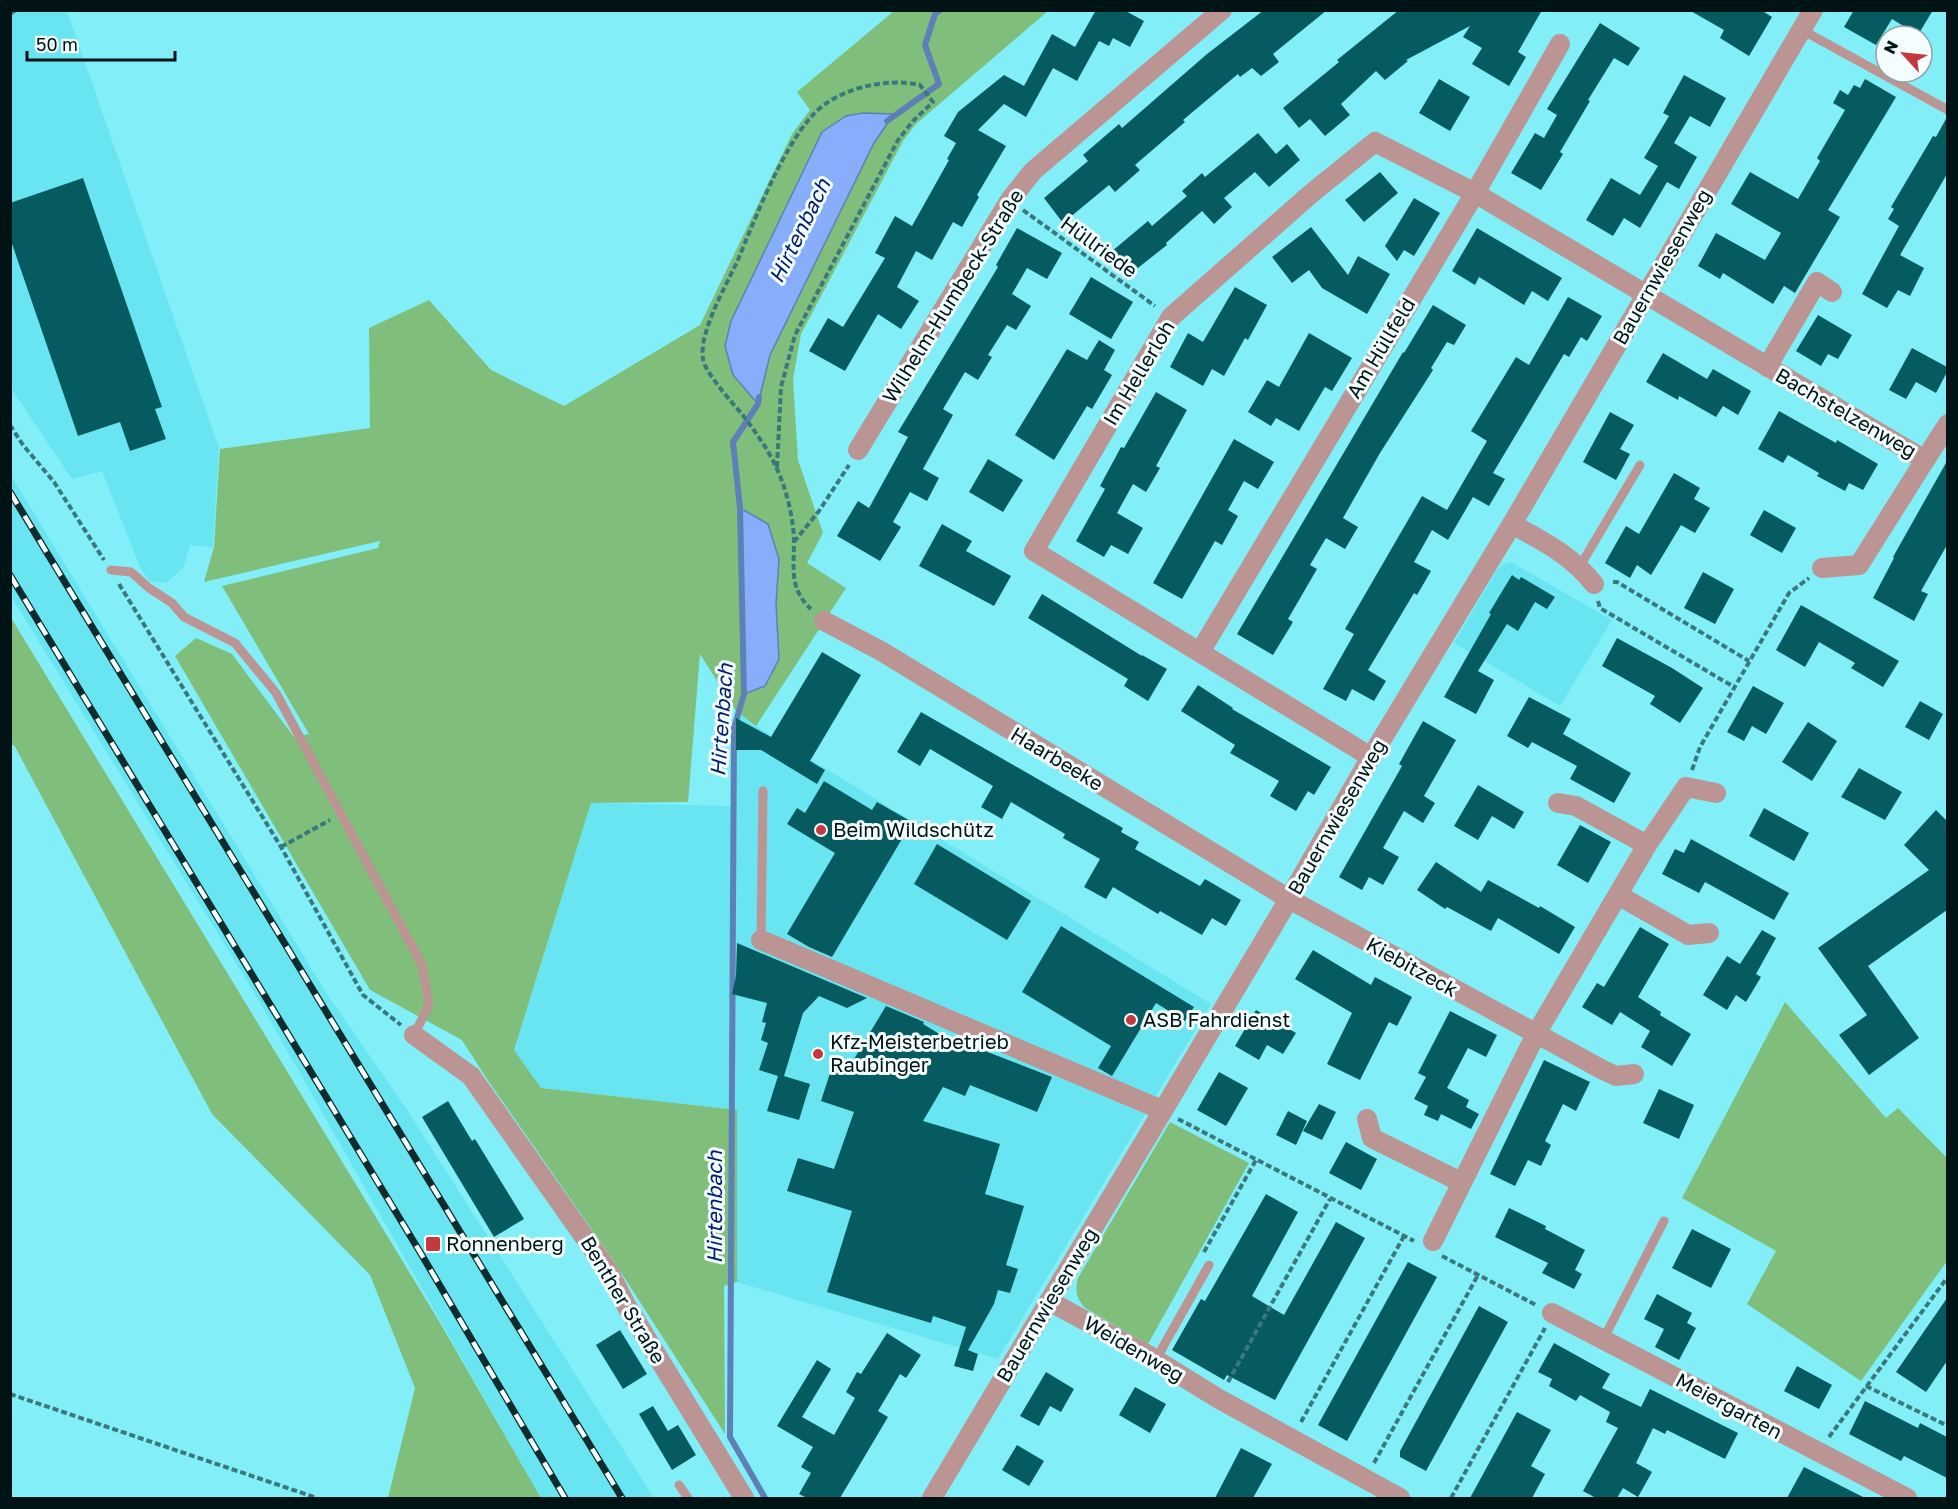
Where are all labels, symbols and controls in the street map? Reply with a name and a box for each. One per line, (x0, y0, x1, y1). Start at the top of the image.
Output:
scale bar (27, 24, 176, 62)
north arrow (1874, 24, 1934, 84)
text: 50 m (36, 33, 78, 55)
text: N (1879, 37, 1902, 57)
water label: Hirtenbach (763, 173, 836, 287)
street label: Wilhelm-Humbeck-Straße (877, 184, 1028, 407)
street label: Bauernwiesenweg (1607, 184, 1715, 349)
street label: Hüllriede (1057, 210, 1143, 282)
street label: Am Hüllfeld (1341, 293, 1420, 402)
street label: Im Hellerloh (1097, 316, 1179, 429)
street label: Bachstelzenweg (1772, 362, 1921, 462)
water label: Hirtenbach (704, 662, 738, 777)
street label: Haarbeeke (1007, 721, 1108, 795)
street label: Bauernwiesenweg (1282, 734, 1390, 899)
place label: Beim Wildschütz (833, 817, 994, 841)
marker: Beim Wildschütz (814, 823, 828, 837)
street label: Kiebitzeck (1363, 931, 1462, 1001)
place label: ASB Fahrdienst (1143, 1007, 1290, 1031)
marker: ASB Fahrdienst (1124, 1013, 1138, 1027)
place label: Kfz-Meisterbetrieb Raubinger (830, 1029, 1009, 1076)
marker: Kfz-Meisterbetrieb Raubinger (811, 1047, 825, 1061)
water label: Hirtenbach (701, 1150, 727, 1263)
street label: Bauernwiesenweg (991, 1223, 1102, 1386)
place label: Ronnenberg (446, 1231, 564, 1255)
street label: Benther Straße (576, 1231, 671, 1368)
marker: Ronnenberg (424, 1235, 442, 1253)
street label: Weidenweg (1080, 1310, 1189, 1386)
street label: Meiergarten (1672, 1367, 1787, 1443)

